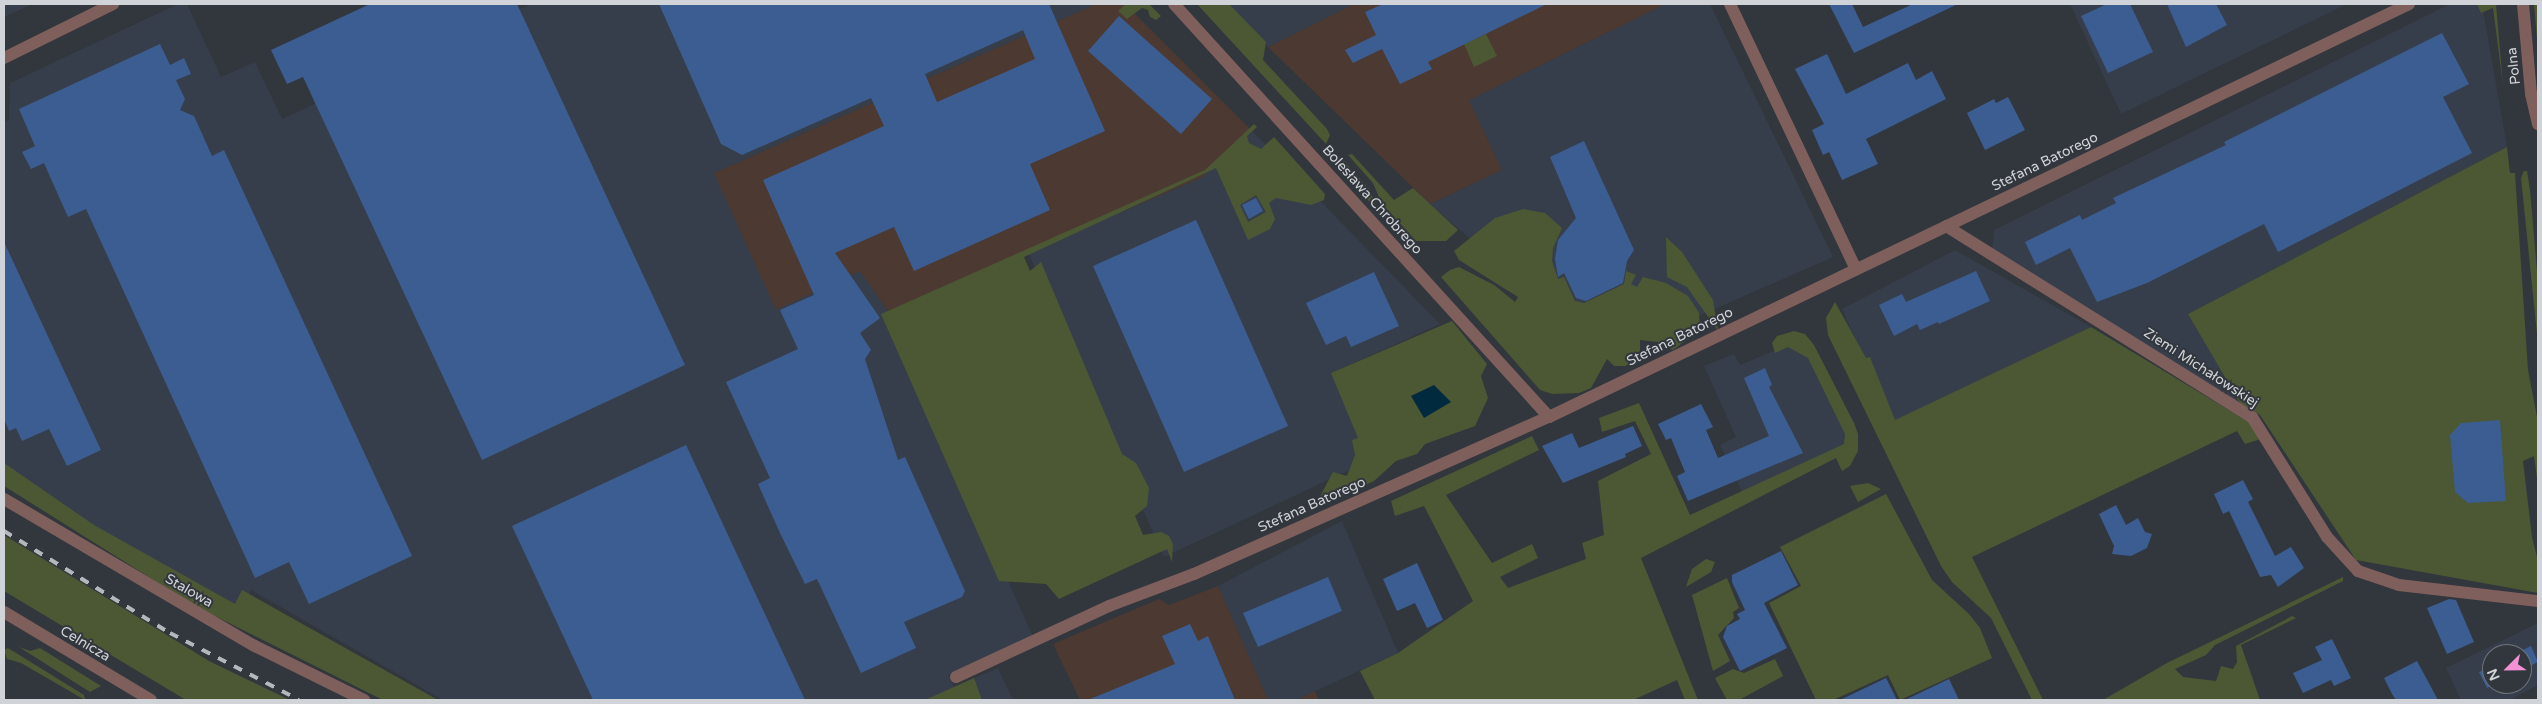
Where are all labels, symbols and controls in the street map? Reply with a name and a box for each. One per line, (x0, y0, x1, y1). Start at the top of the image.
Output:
street label: Polna (2504, 46, 2524, 86)
street label: Stefana Batorego (1989, 129, 2101, 195)
street label: Bolesława Chrobrego (1318, 142, 1426, 258)
street label: Stefana Batorego (1624, 304, 1736, 370)
street label: Ziemi Michałowskiej (2140, 325, 2262, 411)
street label: Stefana Batorego (1256, 474, 1368, 536)
street label: Stalowa (162, 571, 216, 611)
street label: Celnicza (57, 623, 113, 665)
north arrow (2482, 644, 2532, 694)
text: N (2484, 666, 2504, 683)

